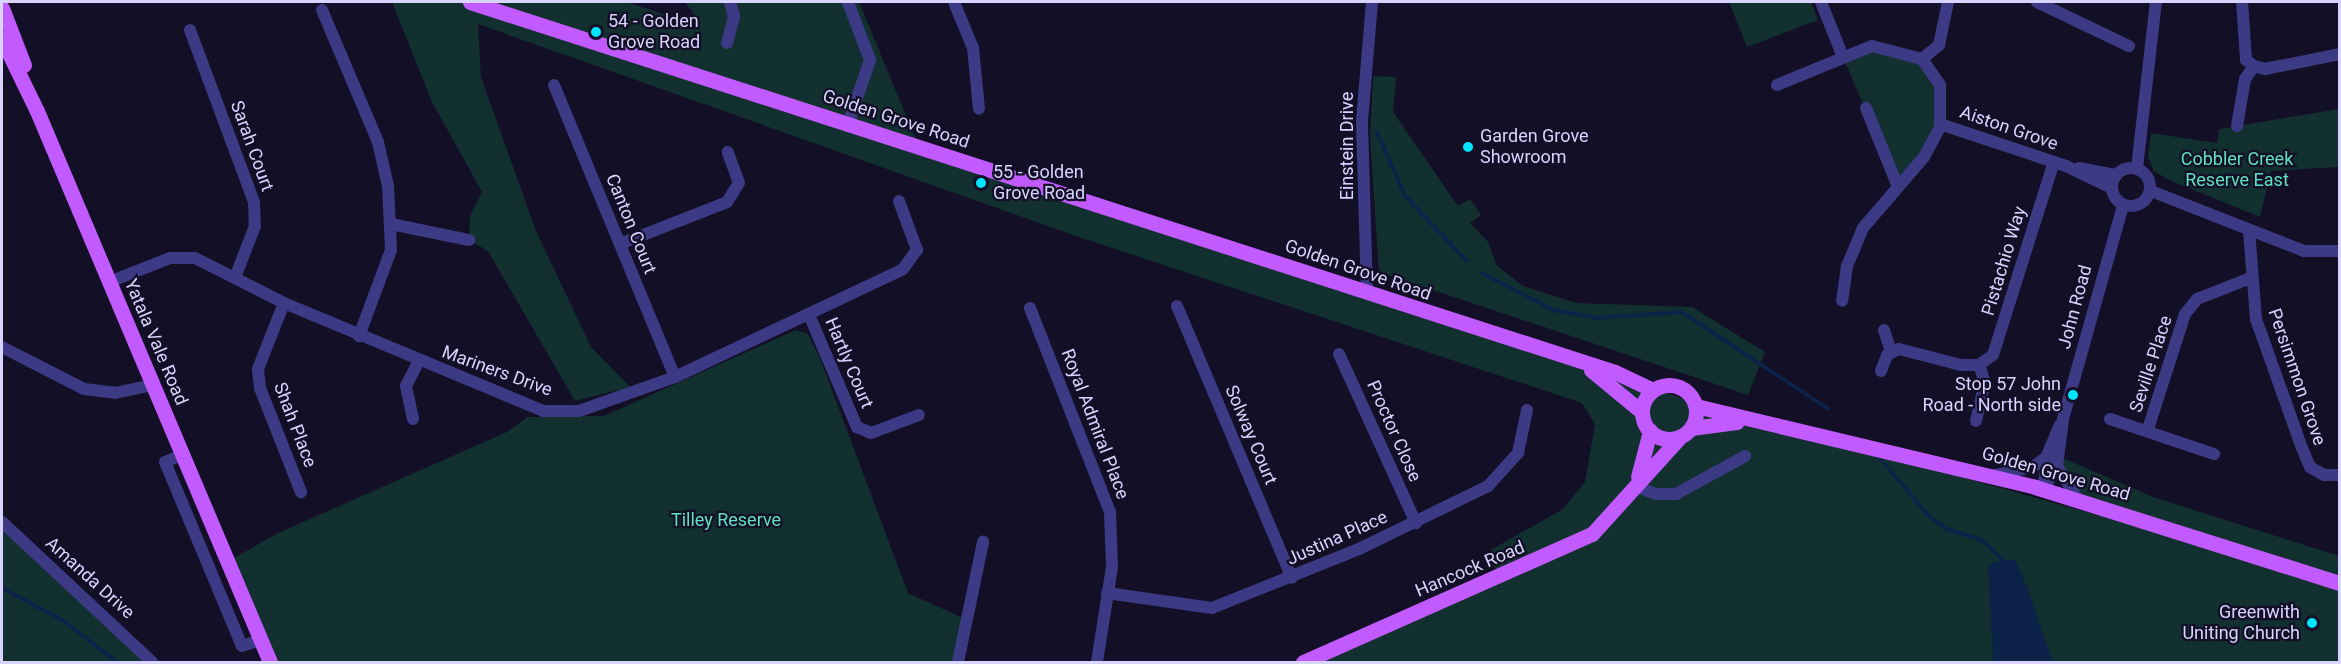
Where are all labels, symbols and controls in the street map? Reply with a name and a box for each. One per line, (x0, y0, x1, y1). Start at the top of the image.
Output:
place label: 54 - Golden Grove Road (608, 11, 700, 54)
marker: 54 - Golden Grove Road (589, 25, 603, 39)
street label: Golden Grove Road (820, 85, 972, 153)
street label: Einstein Drive (1336, 92, 1358, 200)
street label: Sarah Court (226, 98, 278, 194)
street label: Aiston Grove (1957, 101, 2061, 155)
place label: Garden Grove Showroom (1480, 126, 1589, 168)
marker: Garden Grove Showroom (1461, 140, 1475, 154)
park label: Cobbler Creek Reserve East (2181, 149, 2293, 192)
place label: 55 - Golden Grove Road (993, 162, 1085, 204)
street label: Canton Court (601, 171, 661, 277)
marker: 55 - Golden Grove Road (974, 176, 988, 190)
street label: Pistachio Way (1977, 204, 2031, 318)
street label: Golden Grove Road (1282, 235, 1434, 305)
street label: John Road (2053, 263, 2097, 351)
street label: Yatala Vale Road (120, 276, 192, 408)
street label: Persimmon Grove (2263, 306, 2331, 448)
street label: Seville Place (2125, 313, 2177, 415)
street label: Hartly Court (820, 314, 878, 412)
street label: Mariners Drive (439, 341, 555, 401)
street label: Royal Admiral Place (1056, 346, 1134, 502)
place label: Stop 57 John Road - North side (1923, 374, 2061, 416)
street label: Proctor Close (1362, 377, 1426, 485)
street label: Shah Place (269, 379, 321, 471)
street label: Solway Court (1220, 382, 1282, 488)
marker: Stop 57 John Road - North side (2066, 388, 2080, 402)
street label: Golden Grove Road (1979, 442, 2133, 506)
street label: Justina Place (1283, 506, 1391, 570)
park label: Tilley Reserve (671, 509, 781, 531)
street label: Amanda Drive (41, 532, 139, 624)
street label: Hancock Road (1412, 536, 1528, 602)
place label: Greenwith Uniting Church (2182, 602, 2300, 644)
marker: Greenwith Uniting Church (2305, 616, 2319, 630)

